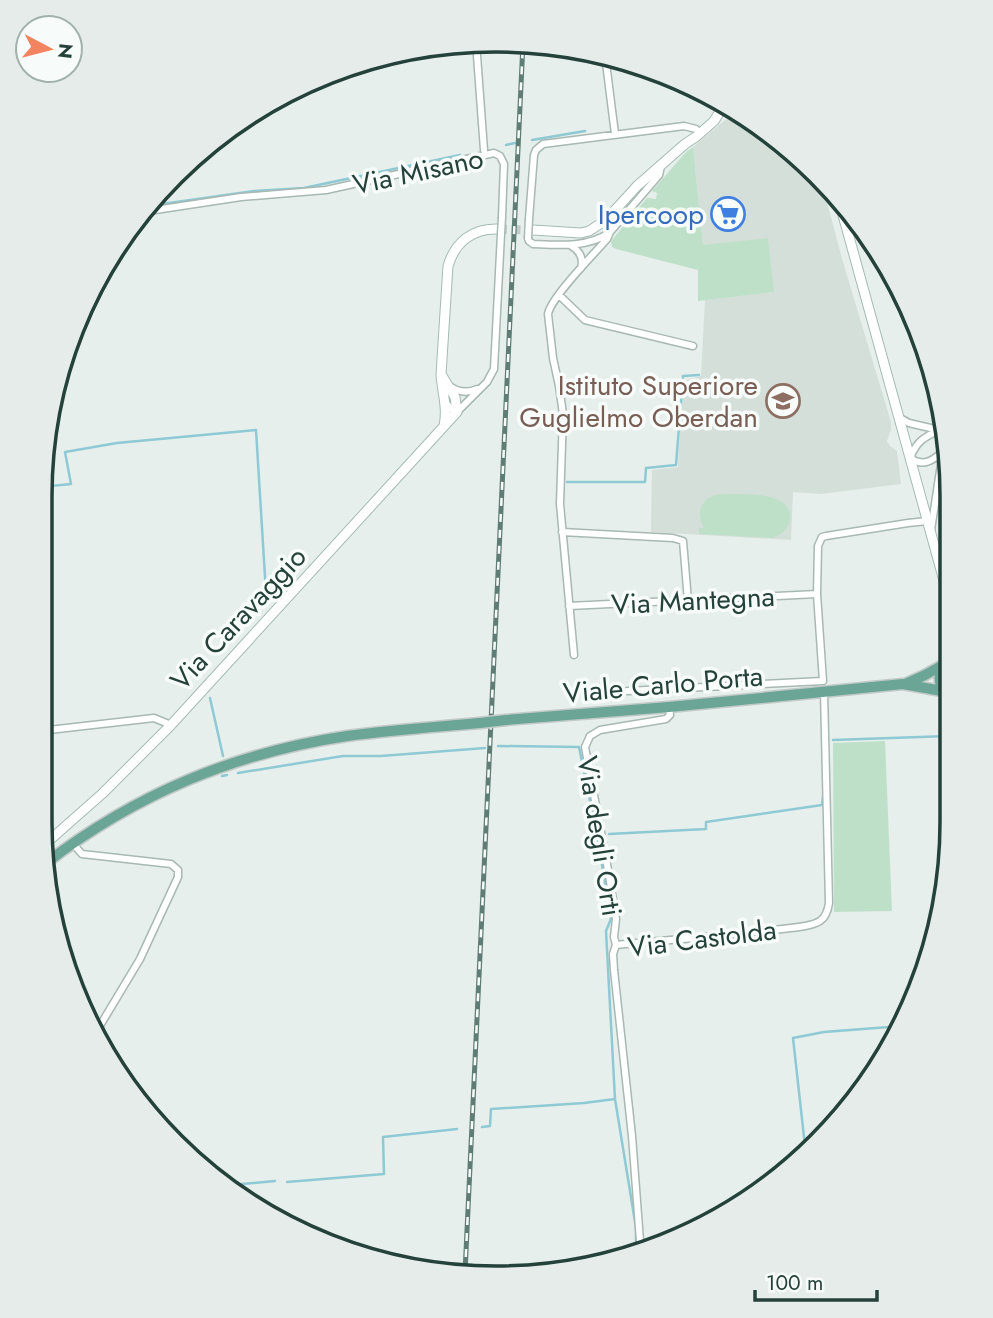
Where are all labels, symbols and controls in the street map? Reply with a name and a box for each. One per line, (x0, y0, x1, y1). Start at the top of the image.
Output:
north arrow (14, 14, 84, 84)
text: N (51, 42, 80, 60)
street label: Via Misano (349, 138, 487, 205)
place label: Ipercoop (598, 194, 704, 235)
supermarket icon: Ipercoop (709, 195, 747, 233)
place label: Istituto Superiore Guglielmo Oberdan (519, 365, 758, 438)
school or university icon: Istituto Superiore Guglielmo Oberdan (764, 382, 802, 420)
street label: Via Caravaggio (161, 537, 316, 699)
street label: Via Mantegna (610, 576, 776, 625)
street label: Viale Carlo Porta (561, 655, 765, 714)
street label: Via degli Orti (567, 753, 632, 919)
street label: Via Castolda (625, 909, 779, 968)
scale bar (755, 1258, 878, 1302)
text: 100 m (766, 1268, 823, 1298)

